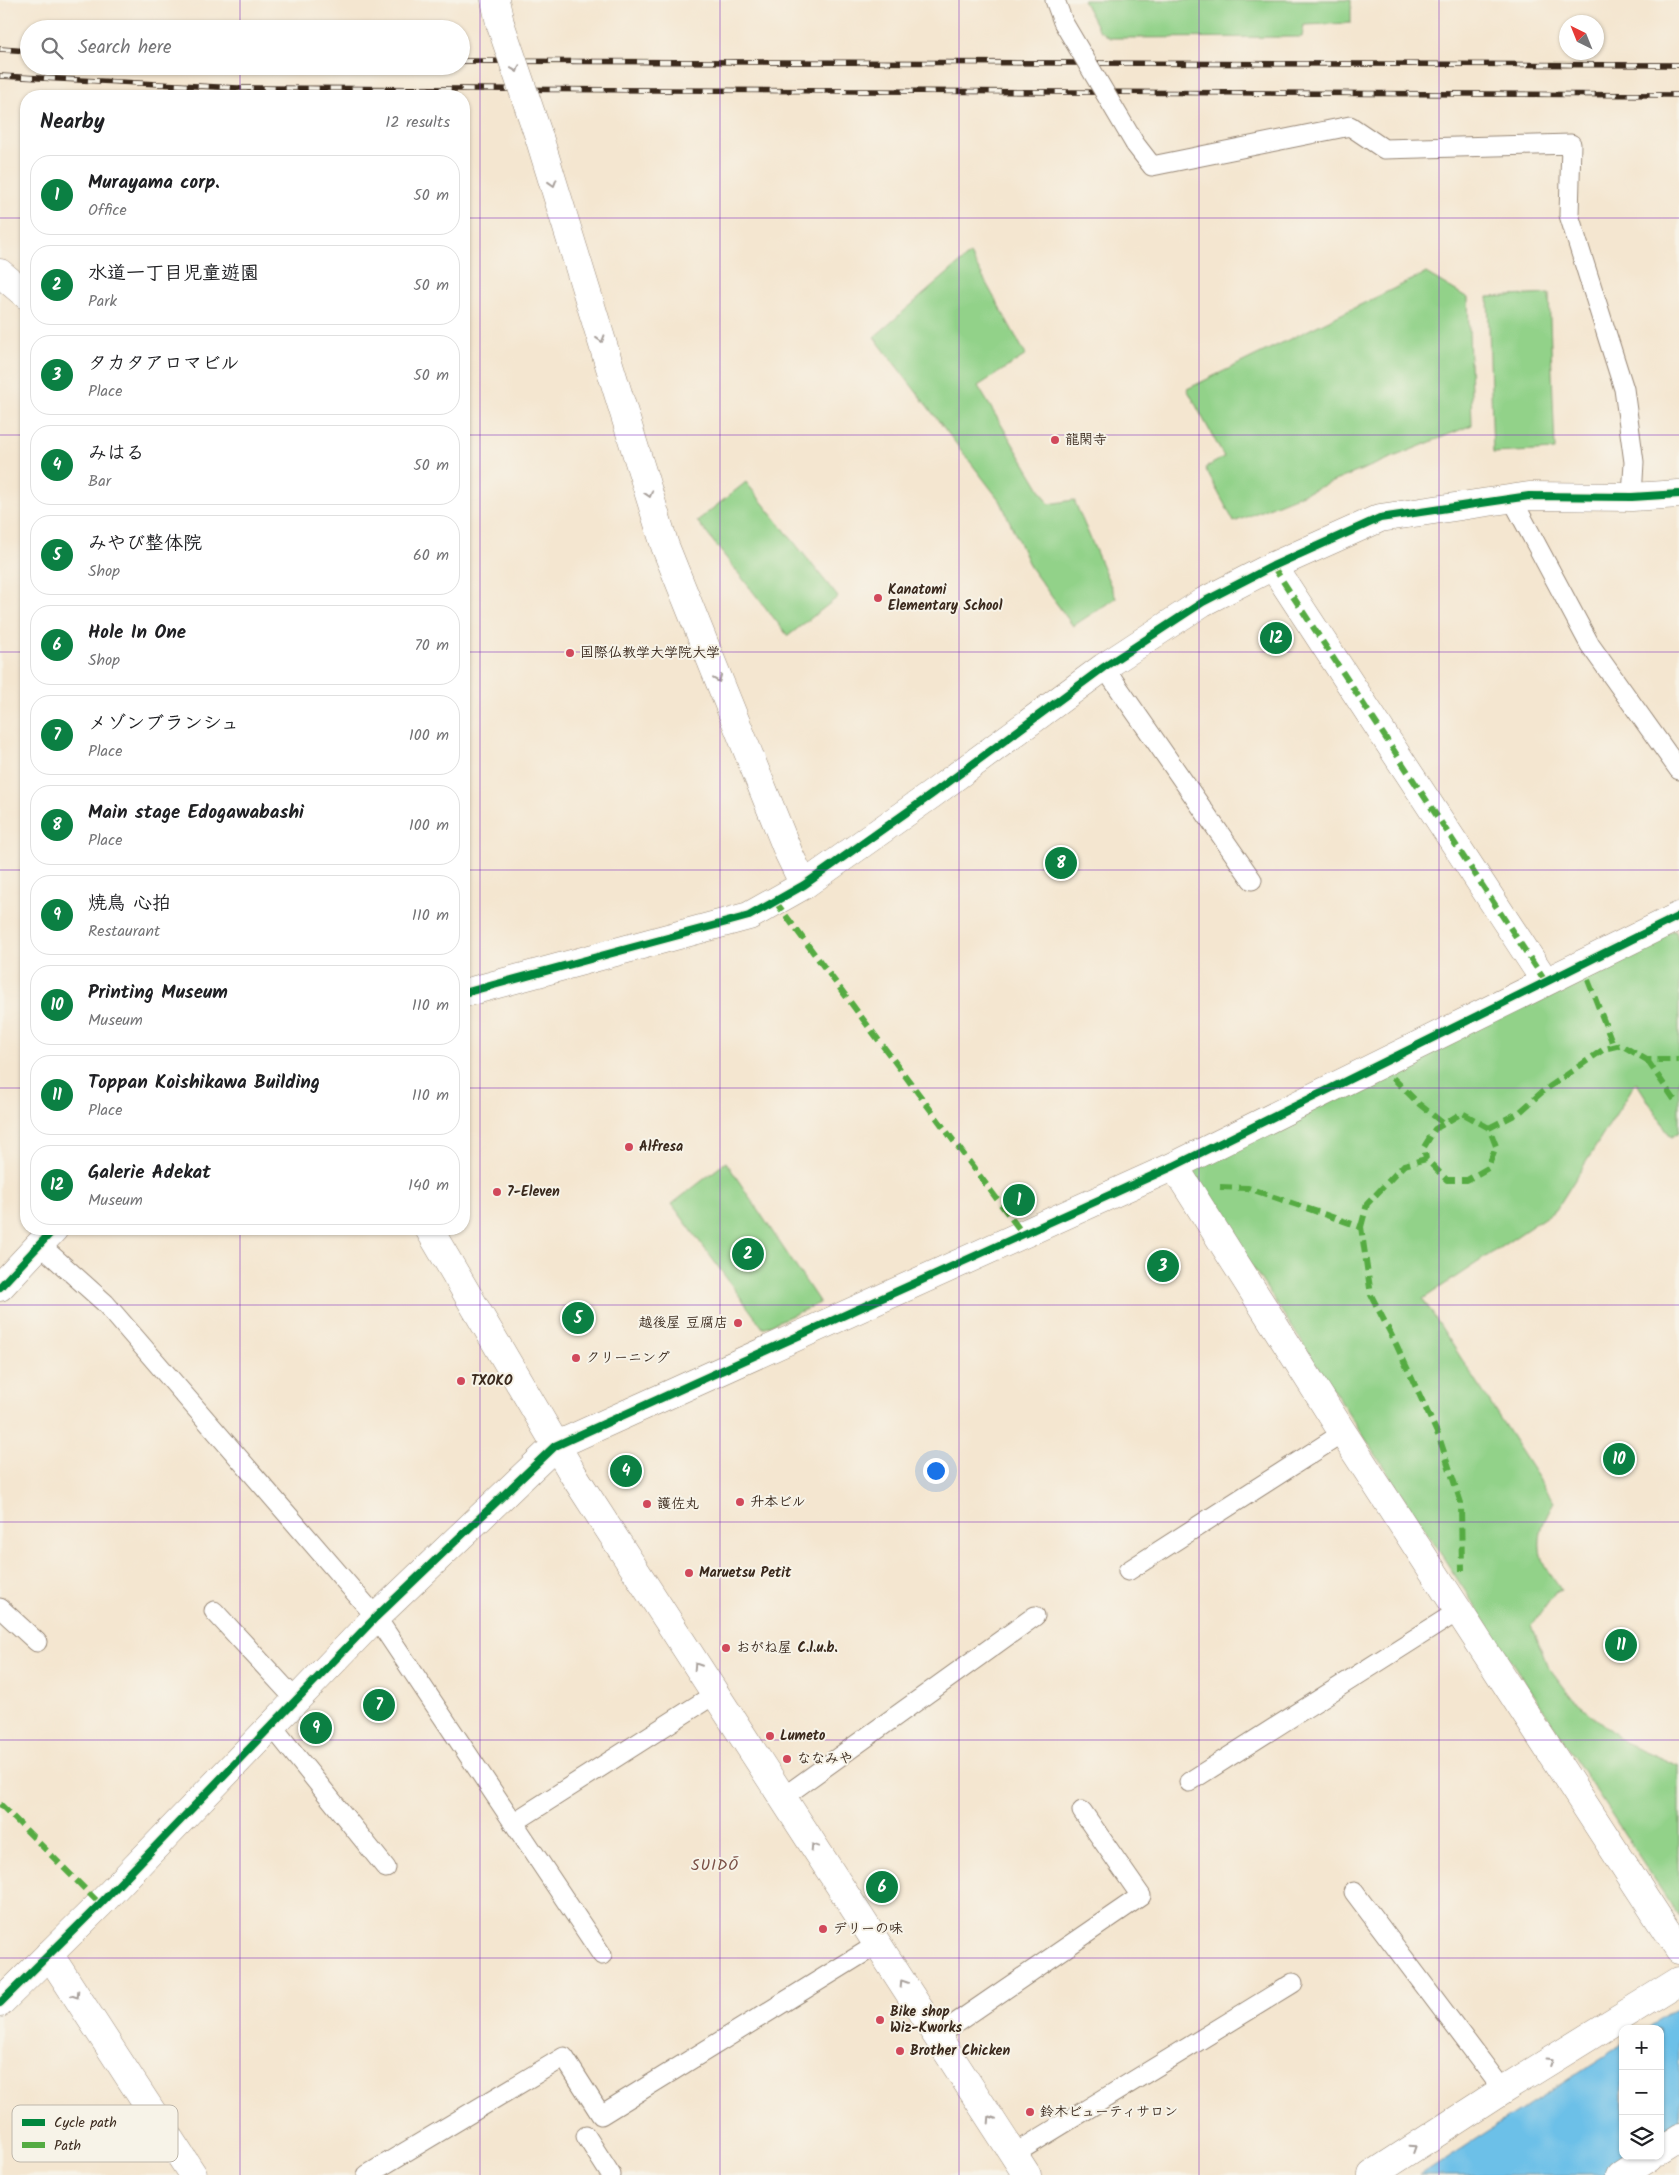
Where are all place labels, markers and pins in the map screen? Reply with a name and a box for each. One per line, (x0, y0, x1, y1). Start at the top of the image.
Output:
place label: 龍閑寺 (1065, 429, 1107, 451)
marker: 龍閑寺 (1049, 434, 1061, 446)
place label: Kanatomi Elementary School (888, 579, 1003, 617)
marker: Kanatomi Elementary School (872, 592, 884, 604)
pin: 12 (1260, 619, 1292, 657)
place label: 国際仏教学大学院大学 (580, 642, 720, 664)
marker: 国際仏教学大学院大学 (564, 647, 576, 659)
pin: 8 (1045, 844, 1077, 882)
place label: Alfresa (639, 1136, 683, 1158)
marker: Alfresa (623, 1141, 635, 1153)
place label: 7-Eleven (507, 1181, 560, 1203)
pin: 1 (1003, 1181, 1035, 1219)
marker: 7-Eleven (491, 1186, 503, 1198)
pin: 2 (732, 1235, 764, 1273)
pin: 3 (1147, 1247, 1179, 1285)
pin: 5 (562, 1299, 594, 1337)
place label: 越後屋 豆腐店 (639, 1312, 728, 1334)
marker: 越後屋 豆腐店 (732, 1317, 744, 1329)
place label: クリーニング (586, 1347, 670, 1369)
marker: クリーニング (570, 1352, 582, 1364)
place label: TXOKO (471, 1370, 513, 1392)
marker: TXOKO (455, 1375, 467, 1387)
pin: 10 (1603, 1440, 1635, 1478)
pin: 4 (610, 1452, 642, 1490)
place label: 升本ビル (750, 1491, 806, 1513)
place label: 護佐丸 (657, 1493, 699, 1515)
marker: 升本ビル (734, 1496, 746, 1508)
marker: 護佐丸 (641, 1498, 653, 1510)
place label: Maruetsu Petit (699, 1562, 792, 1584)
marker: Maruetsu Petit (683, 1567, 695, 1579)
pin: 11 (1605, 1626, 1637, 1664)
place label: おがね屋 C.l.u.b. (736, 1637, 838, 1659)
marker: おがね屋 C.l.u.b. (720, 1642, 732, 1654)
pin: 7 (363, 1686, 395, 1724)
pin: 9 (300, 1709, 332, 1747)
place label: Lumeto (780, 1725, 826, 1747)
marker: Lumeto (764, 1730, 776, 1742)
place label: ななみや (797, 1748, 853, 1770)
marker: ななみや (781, 1753, 793, 1765)
pin: 6 (866, 1868, 898, 1906)
place label: デリーの味 (833, 1918, 903, 1940)
marker: デリーの味 (817, 1923, 829, 1935)
place label: Bike shop Wiz-Kworks (890, 2001, 963, 2039)
marker: Bike shop Wiz-Kworks (874, 2014, 886, 2026)
place label: Brother Chicken (910, 2040, 1010, 2062)
marker: Brother Chicken (894, 2045, 906, 2057)
place label: 鈴木ビューティサロン (1040, 2101, 1178, 2123)
marker: 鈴木ビューティサロン (1024, 2106, 1036, 2118)

